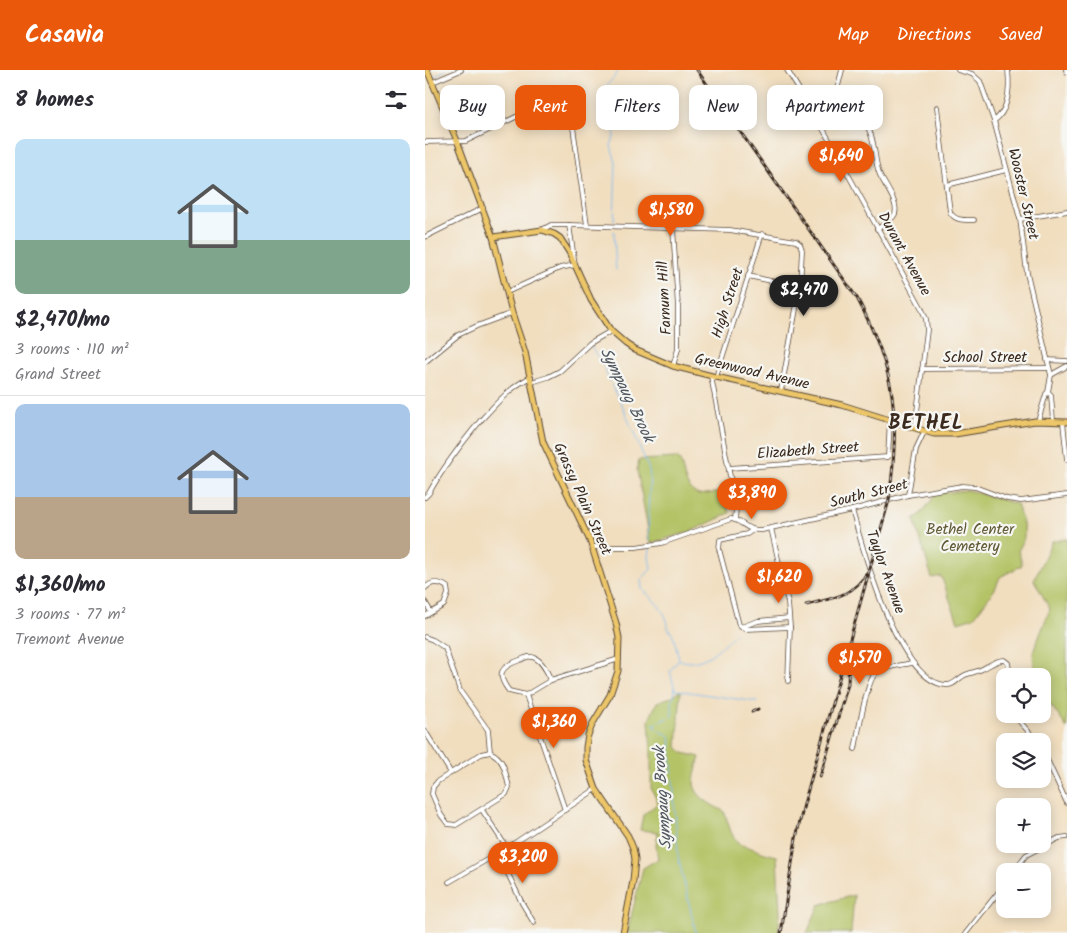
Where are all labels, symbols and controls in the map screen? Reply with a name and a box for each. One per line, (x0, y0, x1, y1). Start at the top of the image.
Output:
text: Casavia (25, 16, 104, 55)
text: Map (837, 21, 869, 50)
text: Directions (897, 21, 971, 50)
text: Saved (999, 21, 1042, 50)
text: 8 homes (15, 84, 94, 117)
chip: Buy (440, 85, 505, 130)
chip: Rent (515, 85, 586, 130)
chip: Filters (596, 85, 679, 130)
chip: New (689, 85, 757, 130)
chip: Apartment (767, 85, 883, 130)
icon: filters (382, 86, 410, 114)
pin: $1,640 (800, 140, 882, 183)
text: $1,640 (819, 144, 863, 169)
street label: Wooster Street (1001, 146, 1045, 242)
icon: home (168, 171, 258, 261)
pin: $1,580 (630, 194, 712, 237)
text: $1,580 (649, 198, 693, 223)
street label: Durant Avenue (871, 208, 937, 301)
street label: Farnum Hill (651, 260, 679, 336)
street label: High Street (705, 264, 751, 341)
pin: $2,470 (763, 274, 845, 317)
text: $2,470 (780, 278, 828, 303)
text: $2,470/mo (15, 304, 110, 337)
text: 3 rooms · 110 m² (15, 337, 129, 362)
water label: Sympaug Brook (593, 343, 662, 449)
street label: School Street (943, 346, 1027, 370)
street label: Greenwood Avenue (692, 347, 812, 397)
text: Grand Street (15, 362, 101, 387)
district label: BETHEL (888, 408, 964, 440)
street label: Elizabeth Street (756, 435, 860, 467)
icon: home (168, 437, 258, 527)
street label: Grassy Plain Street (546, 439, 618, 560)
street label: South Street (827, 473, 911, 515)
pin: $3,890 (711, 478, 793, 520)
text: $3,890 (728, 481, 776, 506)
park label: Bethel Center Cemetery (926, 518, 1015, 559)
street label: Taylor Avenue (859, 527, 911, 618)
pin: $1,620 (738, 562, 820, 604)
text: $1,620 (757, 565, 801, 590)
text: $1,360/mo (15, 569, 106, 602)
text: 3 rooms · 77 m² (15, 602, 125, 627)
text: Tremont Avenue (15, 627, 124, 652)
pin: $1,570 (819, 642, 901, 685)
text: $1,570 (839, 646, 881, 671)
map controls (996, 668, 1051, 918)
button: locate (996, 668, 1051, 723)
pin: $1,360 (513, 706, 595, 749)
text: $1,360 (532, 710, 576, 735)
button: layers (996, 733, 1051, 788)
water label: Sympaug Brook (647, 743, 679, 850)
button: + (996, 798, 1051, 853)
pin: $3,200 (482, 842, 564, 884)
text: $3,200 (499, 845, 547, 870)
button: − (996, 863, 1051, 918)

